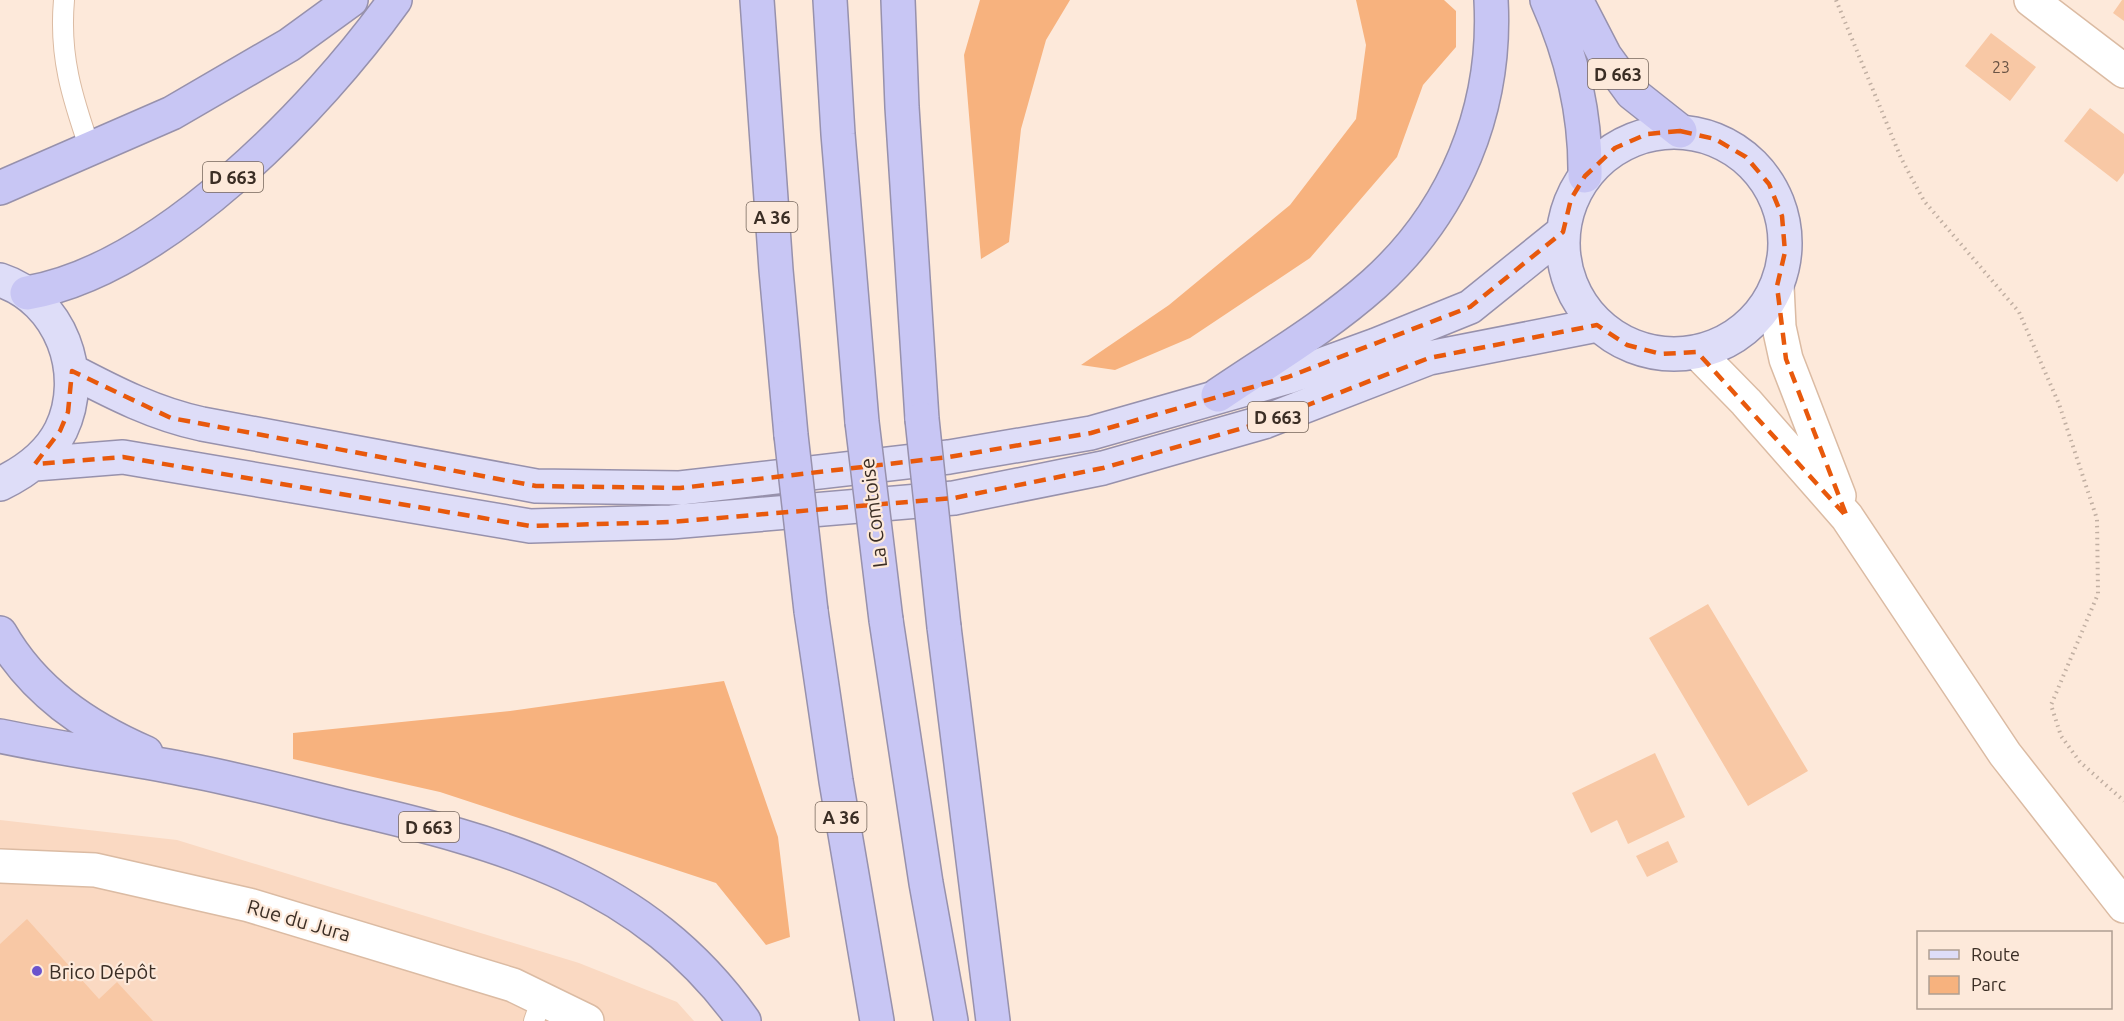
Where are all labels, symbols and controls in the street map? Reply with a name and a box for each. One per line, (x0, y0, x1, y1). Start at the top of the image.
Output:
house number: 23 (1992, 58, 2010, 76)
road number: D 663 (1588, 59, 1648, 89)
road number: D 663 (203, 162, 263, 192)
road number: A 36 (746, 202, 798, 232)
road number: D 663 (1248, 402, 1308, 432)
street label: La Comtoise (855, 457, 891, 569)
road number: A 36 (816, 802, 866, 832)
road number: D 663 (399, 812, 459, 842)
street label: Rue du Jura (245, 894, 353, 946)
legend (1917, 931, 2112, 1009)
text: Route (1971, 944, 2020, 964)
place label: Brico Dépôt (49, 960, 156, 983)
marker: Brico Dépôt (30, 964, 44, 978)
text: Parc (1971, 974, 2006, 994)

